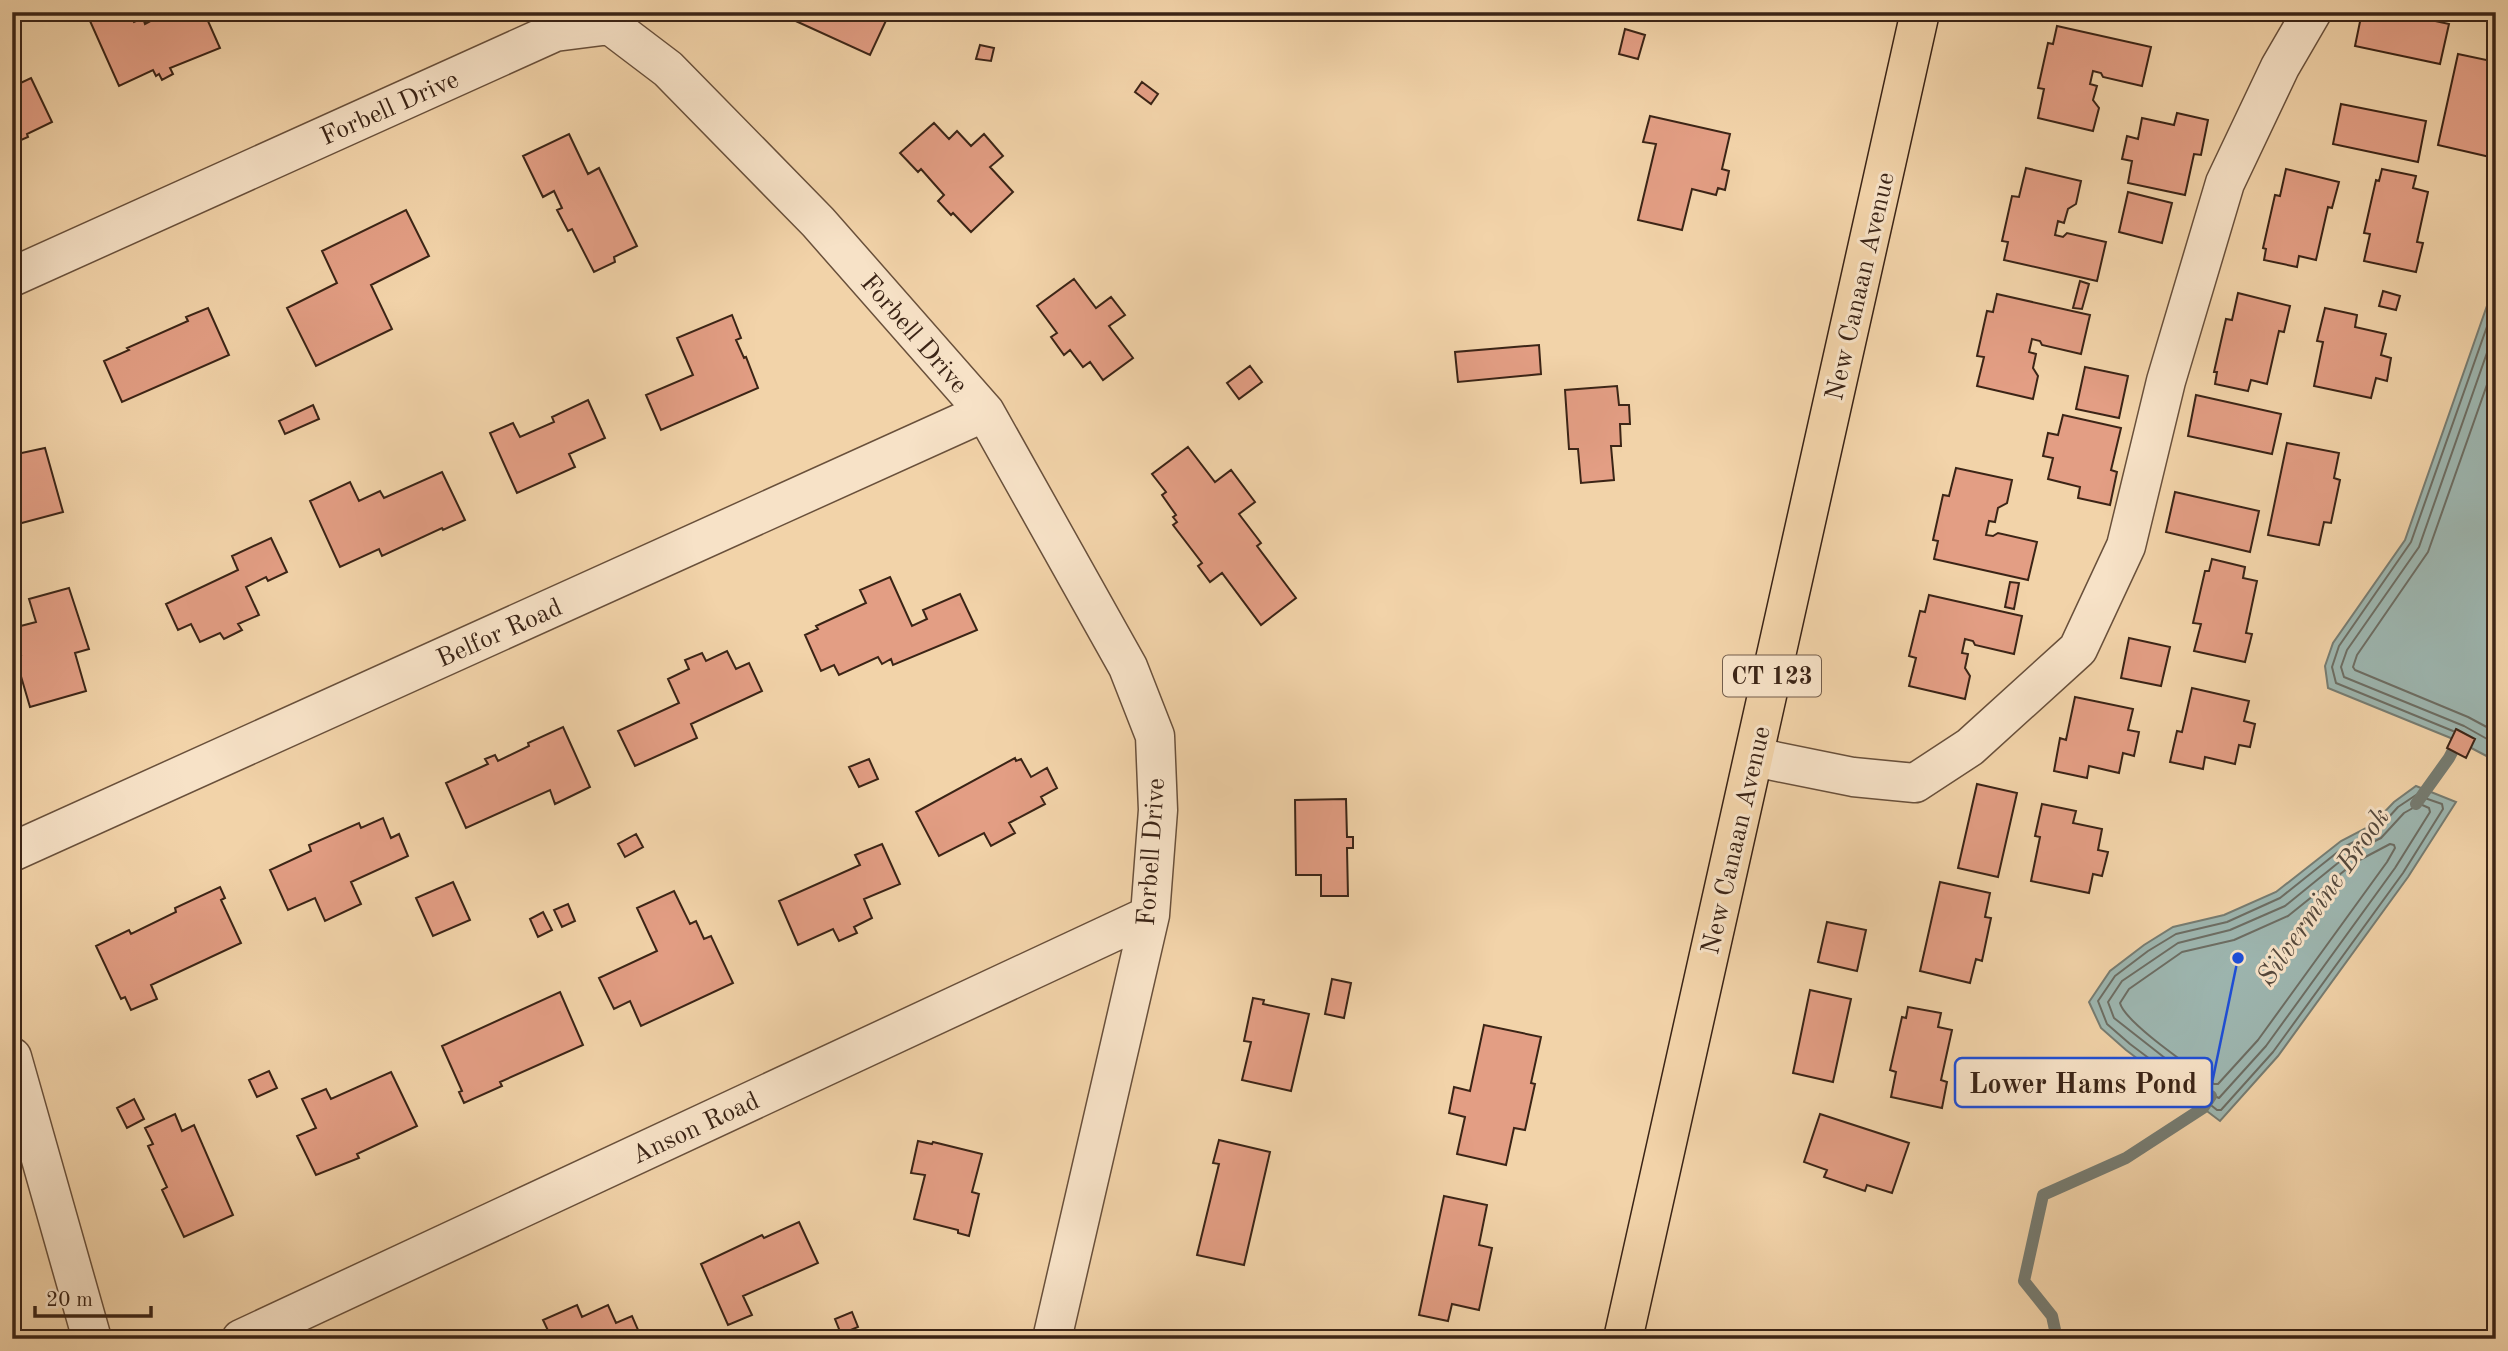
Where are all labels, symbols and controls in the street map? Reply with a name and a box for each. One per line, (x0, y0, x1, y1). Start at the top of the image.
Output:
street label: Forbell Drive (317, 67, 463, 151)
street label: New Canaan Avenue (1822, 170, 1900, 403)
street label: Forbell Drive (855, 270, 972, 399)
street label: Belfor Road (433, 595, 566, 673)
road number: CT 123 (1723, 656, 1821, 696)
street label: New Canaan Avenue (1698, 724, 1776, 957)
street label: Forbell Drive (1134, 777, 1170, 927)
water label: Silvermine Brook (2253, 804, 2396, 992)
callout: Lower Hams Pond (1955, 1058, 2212, 1107)
text: Lower Hams Pond (1969, 1072, 2197, 1100)
street label: Anson Road (628, 1088, 764, 1170)
scale bar (35, 1274, 150, 1318)
text: 20 m (46, 1290, 93, 1311)

